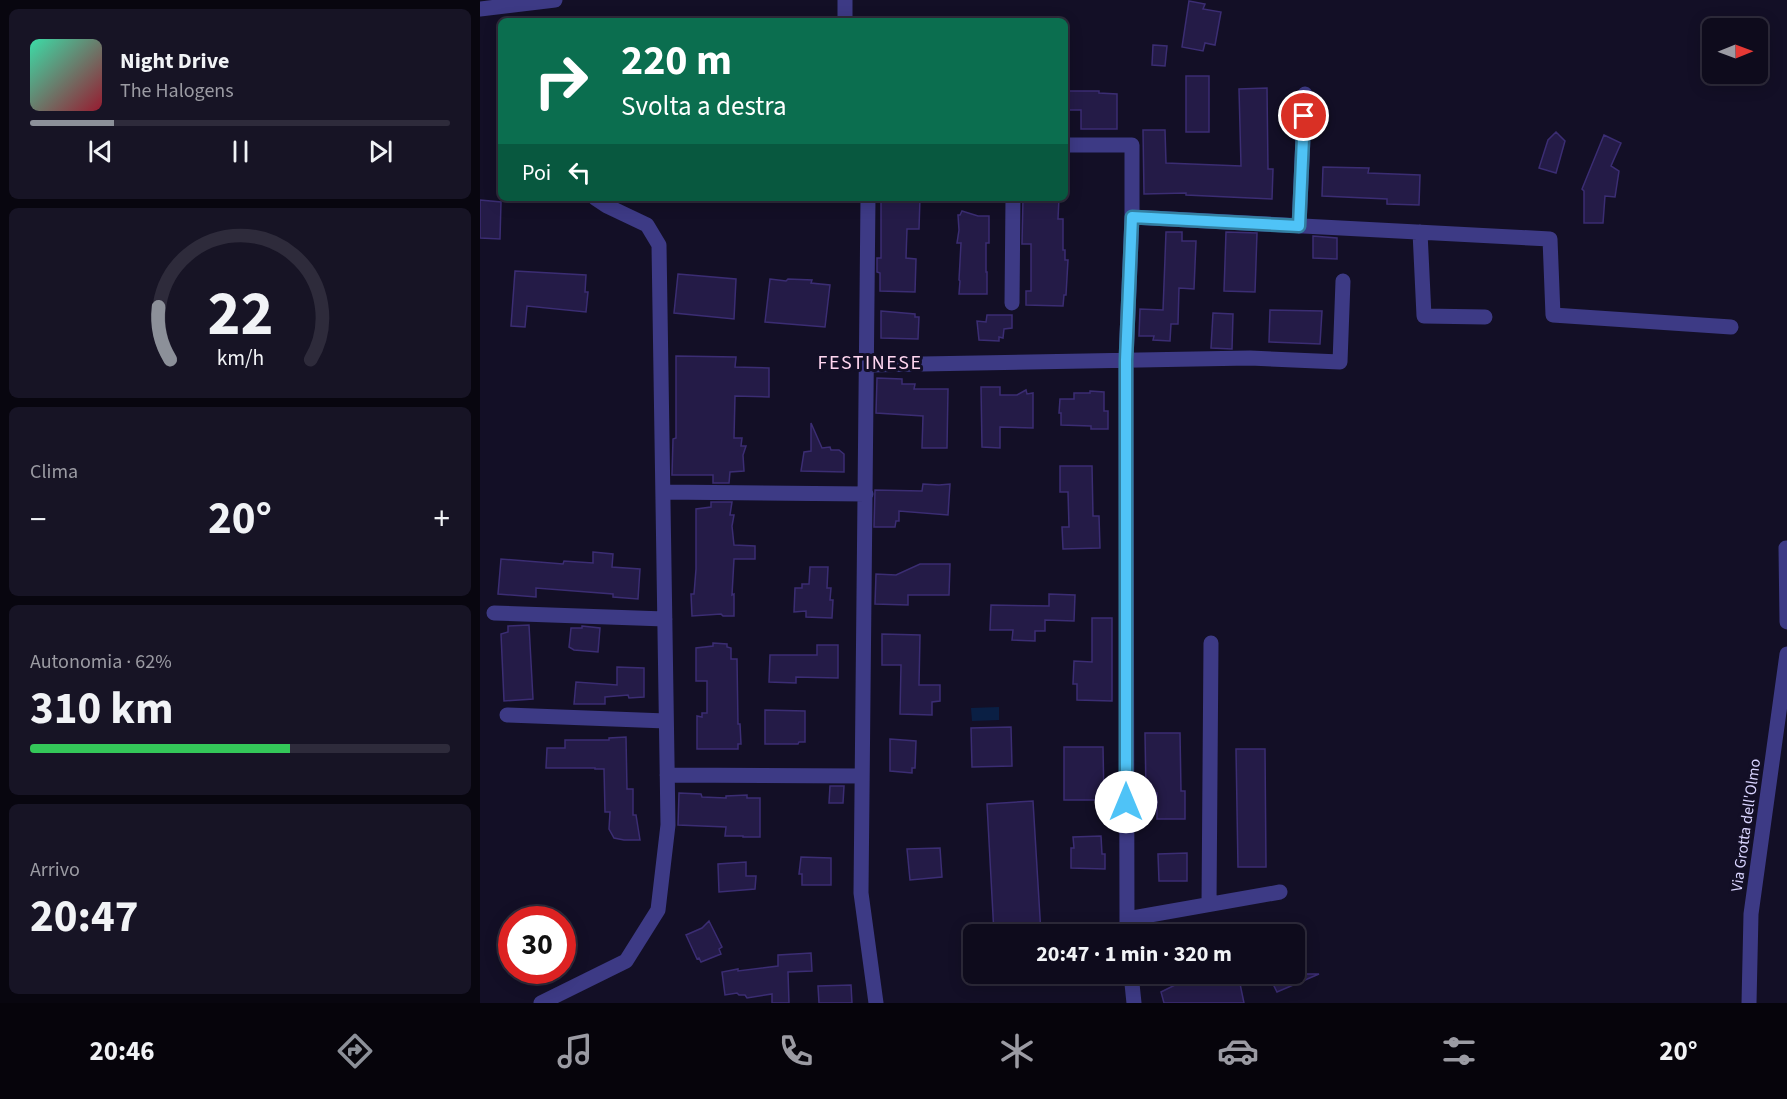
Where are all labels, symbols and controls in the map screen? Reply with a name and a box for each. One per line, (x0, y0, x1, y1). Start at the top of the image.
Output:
north arrow (1702, 18, 1768, 84)
map controls (1702, 18, 1768, 84)
text: 220 m (621, 31, 732, 91)
icon: right (522, 42, 600, 120)
text: Night Drive (120, 45, 229, 77)
text: The Halogens (120, 77, 234, 105)
text: Svolta a destra (621, 87, 787, 126)
pin (1278, 90, 1329, 141)
icon: arrive (1287, 99, 1320, 132)
icon: previous (84, 135, 117, 168)
icon: pause (224, 135, 257, 168)
icon: next (364, 135, 397, 168)
icon: left (563, 156, 596, 189)
text: Poi (522, 157, 551, 189)
text: 22 (207, 270, 273, 359)
text: km/h (216, 343, 264, 374)
district label: FESTINESE (818, 349, 922, 377)
text: Clima (30, 458, 78, 486)
text: 20° (208, 487, 272, 551)
text: − (30, 496, 46, 543)
text: + (434, 496, 450, 543)
text: Autonomia · 62% (30, 648, 172, 676)
text: 310 km (30, 677, 174, 741)
street label: Via Grotta dell'Olmo (1726, 757, 1766, 893)
position arrow (1094, 770, 1158, 834)
text: Arrivo (30, 856, 80, 884)
text: 20:47 (30, 885, 139, 949)
speed limit sign: 30 (498, 906, 576, 984)
text: 20:47 · 1 min · 320 m (1036, 938, 1232, 970)
icon: directions (334, 1030, 376, 1072)
icon: music (554, 1030, 596, 1072)
icon: phone (775, 1030, 817, 1072)
icon: climate (996, 1030, 1038, 1072)
icon: car (1217, 1030, 1259, 1072)
icon: filters (1438, 1030, 1480, 1072)
text: 20:46 (89, 1032, 155, 1071)
text: 20° (1659, 1032, 1698, 1071)

